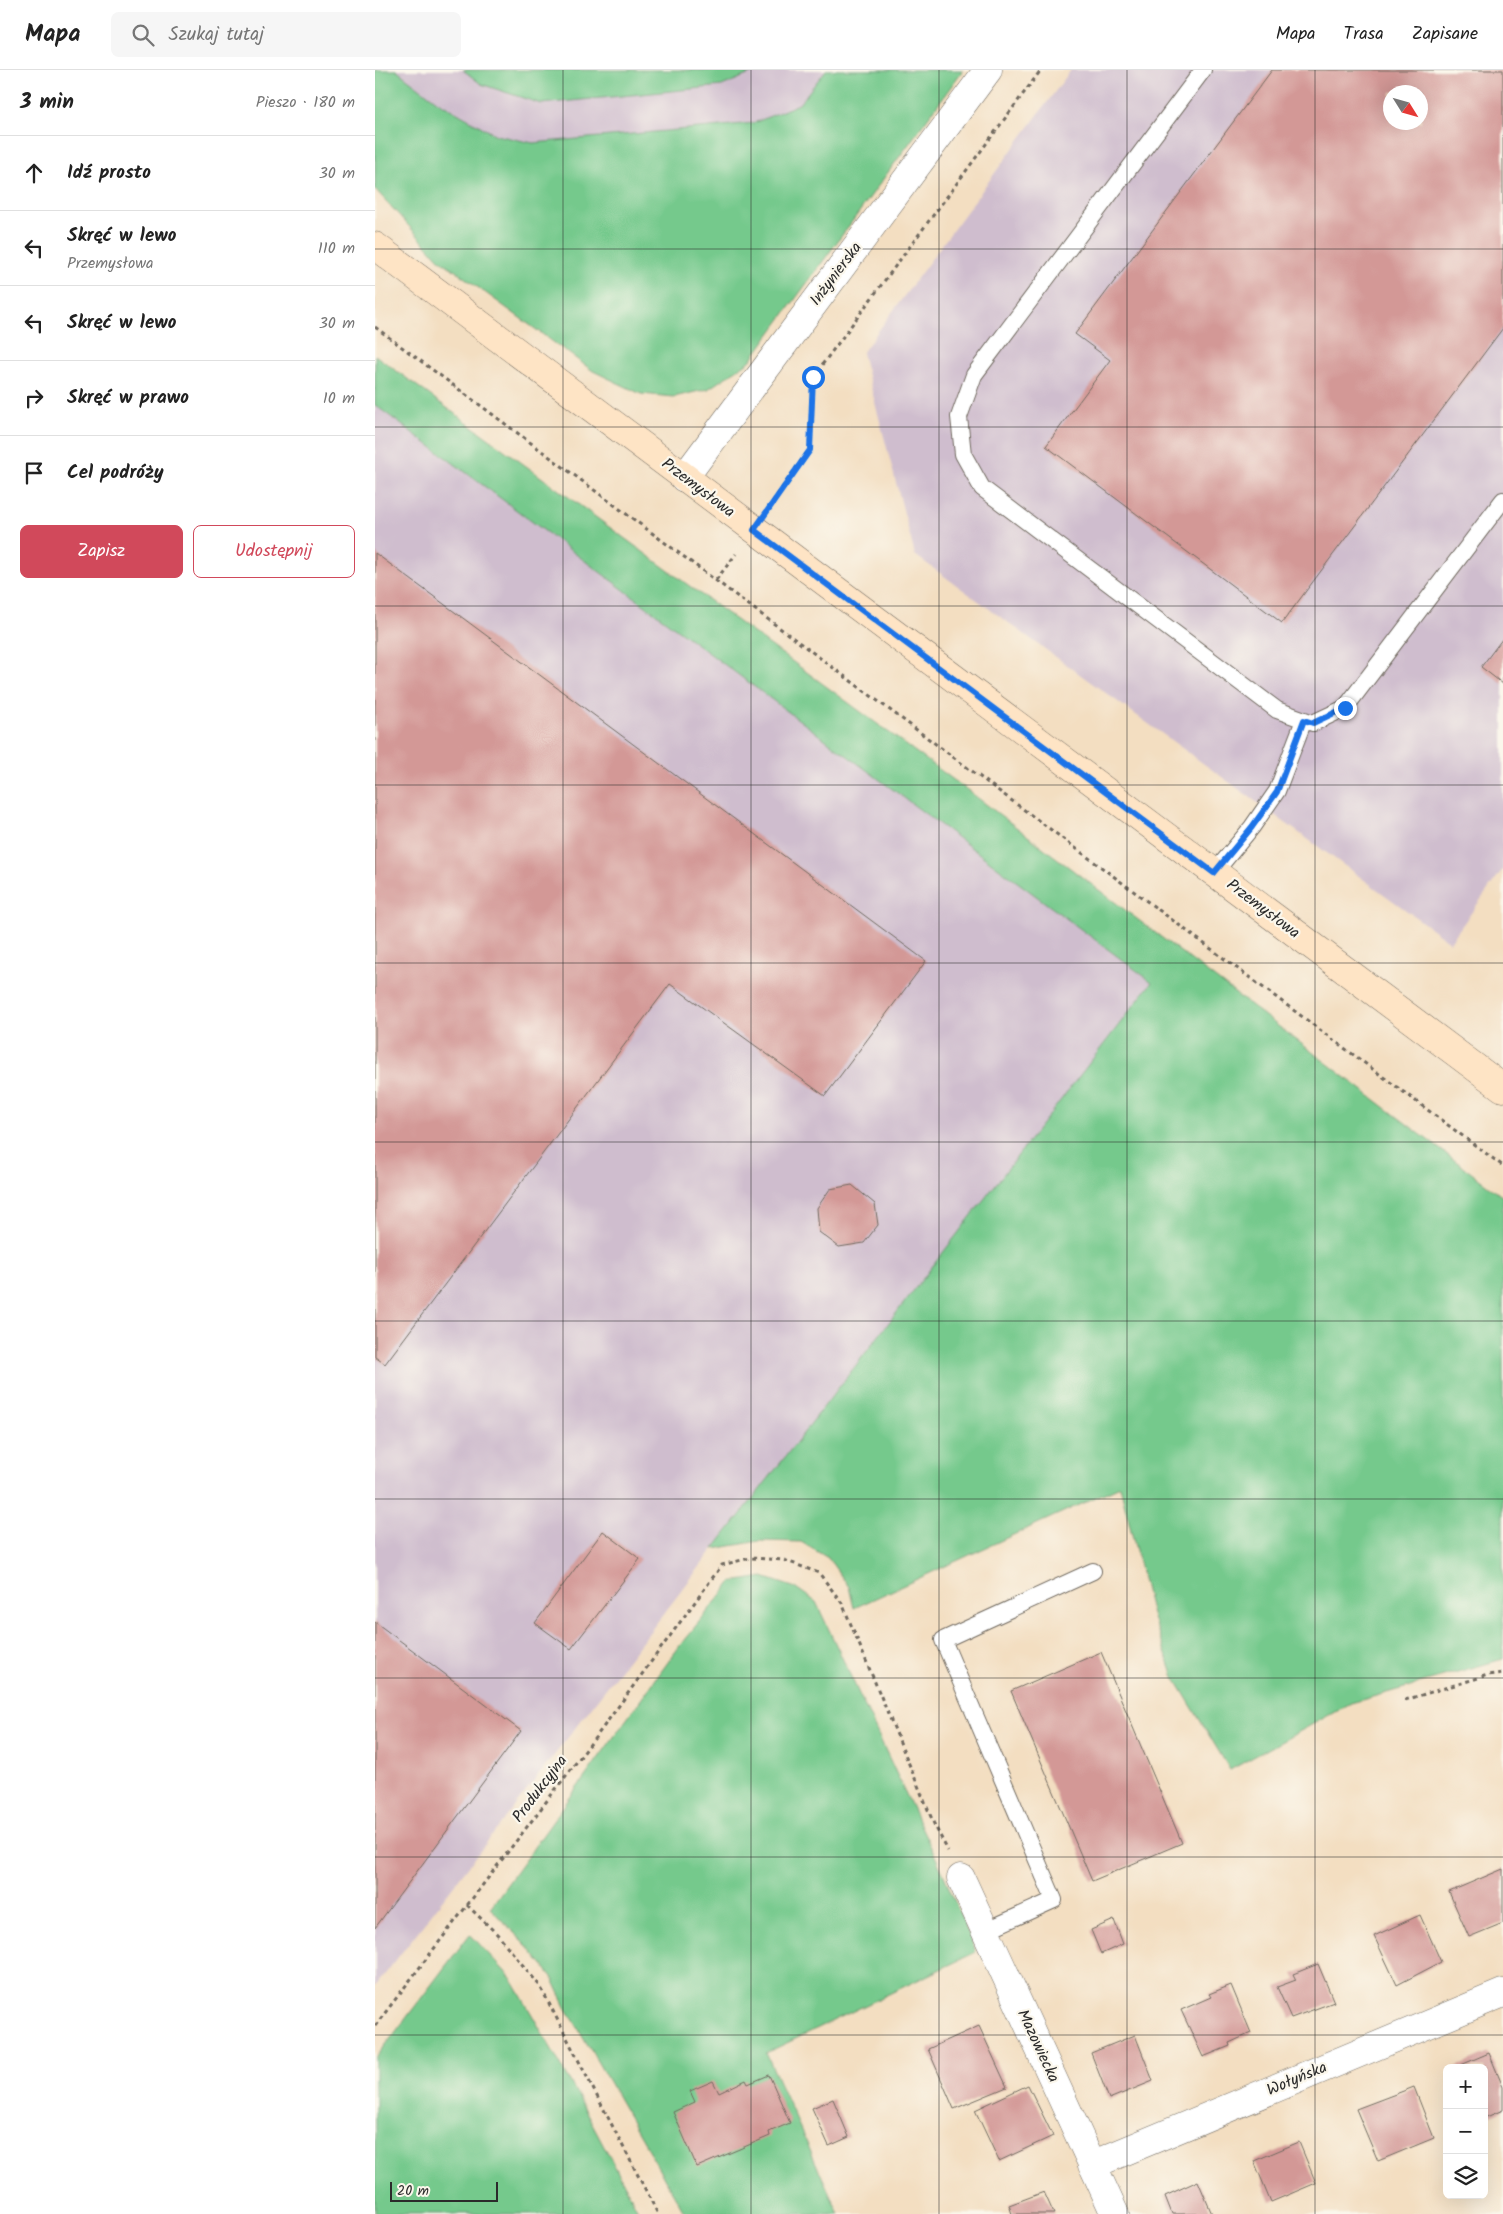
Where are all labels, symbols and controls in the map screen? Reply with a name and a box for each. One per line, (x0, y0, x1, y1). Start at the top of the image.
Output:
search box (111, 12, 461, 57)
text: Mapa (25, 15, 81, 54)
text: Szukaj tutaj (169, 20, 264, 50)
text: Mapa (1276, 20, 1316, 49)
text: Trasa (1344, 20, 1384, 49)
text: Zapisane (1412, 20, 1478, 49)
icon: search (129, 21, 157, 49)
north arrow (1383, 85, 1428, 130)
text: 3 min (20, 86, 74, 119)
text: Pieszo · 180 m (256, 90, 355, 115)
text: Idź prosto (67, 158, 151, 188)
icon: ahead (20, 159, 48, 187)
text: 30 m (319, 161, 355, 186)
text: Skręć w lewo (67, 221, 176, 251)
icon: left (20, 234, 48, 262)
text: 110 m (318, 236, 355, 261)
street label: Inżynierska (804, 237, 868, 311)
text: Przemysłowa (67, 251, 154, 276)
text: Skręć w lewo (67, 308, 176, 338)
icon: left (20, 309, 48, 337)
text: 30 m (319, 311, 355, 336)
route start (802, 366, 825, 389)
text: Skręć w prawo (67, 383, 189, 413)
icon: right (20, 384, 48, 412)
text: 10 m (323, 386, 355, 411)
street label: Przemysłowa (656, 452, 740, 524)
text: Cel podróży (67, 458, 164, 488)
icon: arrive (20, 459, 48, 487)
button: Zapisz (20, 525, 183, 578)
button: Udostępnij (193, 525, 355, 578)
route end (1334, 697, 1357, 720)
street label: Przemysłowa (1221, 873, 1305, 945)
street label: Produkcyjna (506, 1750, 574, 1828)
street label: Mazowiecka (1010, 2005, 1066, 2087)
street label: Wołyńska (1263, 2055, 1331, 2103)
map controls (1443, 2064, 1488, 2199)
button: + (1443, 2064, 1488, 2109)
button: − (1443, 2109, 1488, 2154)
button: layers (1443, 2154, 1488, 2199)
scale bar (390, 2179, 497, 2202)
text: 20 m (397, 2180, 429, 2202)

